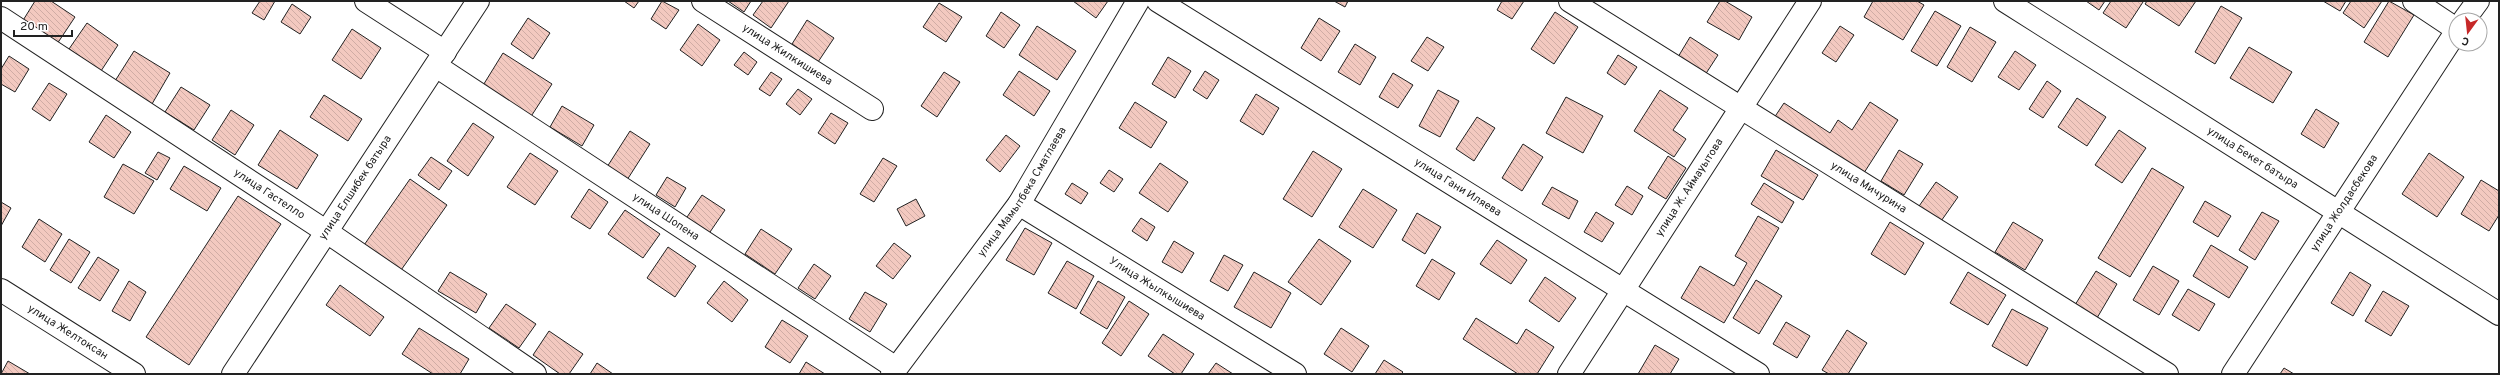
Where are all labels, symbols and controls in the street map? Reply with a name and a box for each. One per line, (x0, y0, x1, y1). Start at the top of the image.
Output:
scale bar (14, 12, 72, 38)
north arrow (2448, 12, 2488, 52)
text: 20 m (20, 19, 48, 35)
street label: улица Жилкишиева (739, 21, 835, 89)
text: С (2460, 33, 2471, 48)
street label: улица Мамытбека Сматлаева (975, 124, 1070, 260)
street label: улица Бекет батыра (2204, 124, 2301, 192)
street label: улица Елшибек батыра (316, 132, 395, 243)
street label: улица Ж. Аймауытова (1653, 136, 1727, 239)
street label: улица Жолдасбекова (2308, 152, 2381, 254)
street label: улица Гани Иляева (1412, 155, 1504, 220)
street label: улица Мичурина (1828, 159, 1909, 217)
street label: улица Гастелло (231, 166, 308, 223)
street label: улица Шопена (630, 190, 702, 244)
street label: Улица Жылкышиева (1106, 254, 1208, 324)
street label: улица Желтоксан (25, 302, 111, 363)

